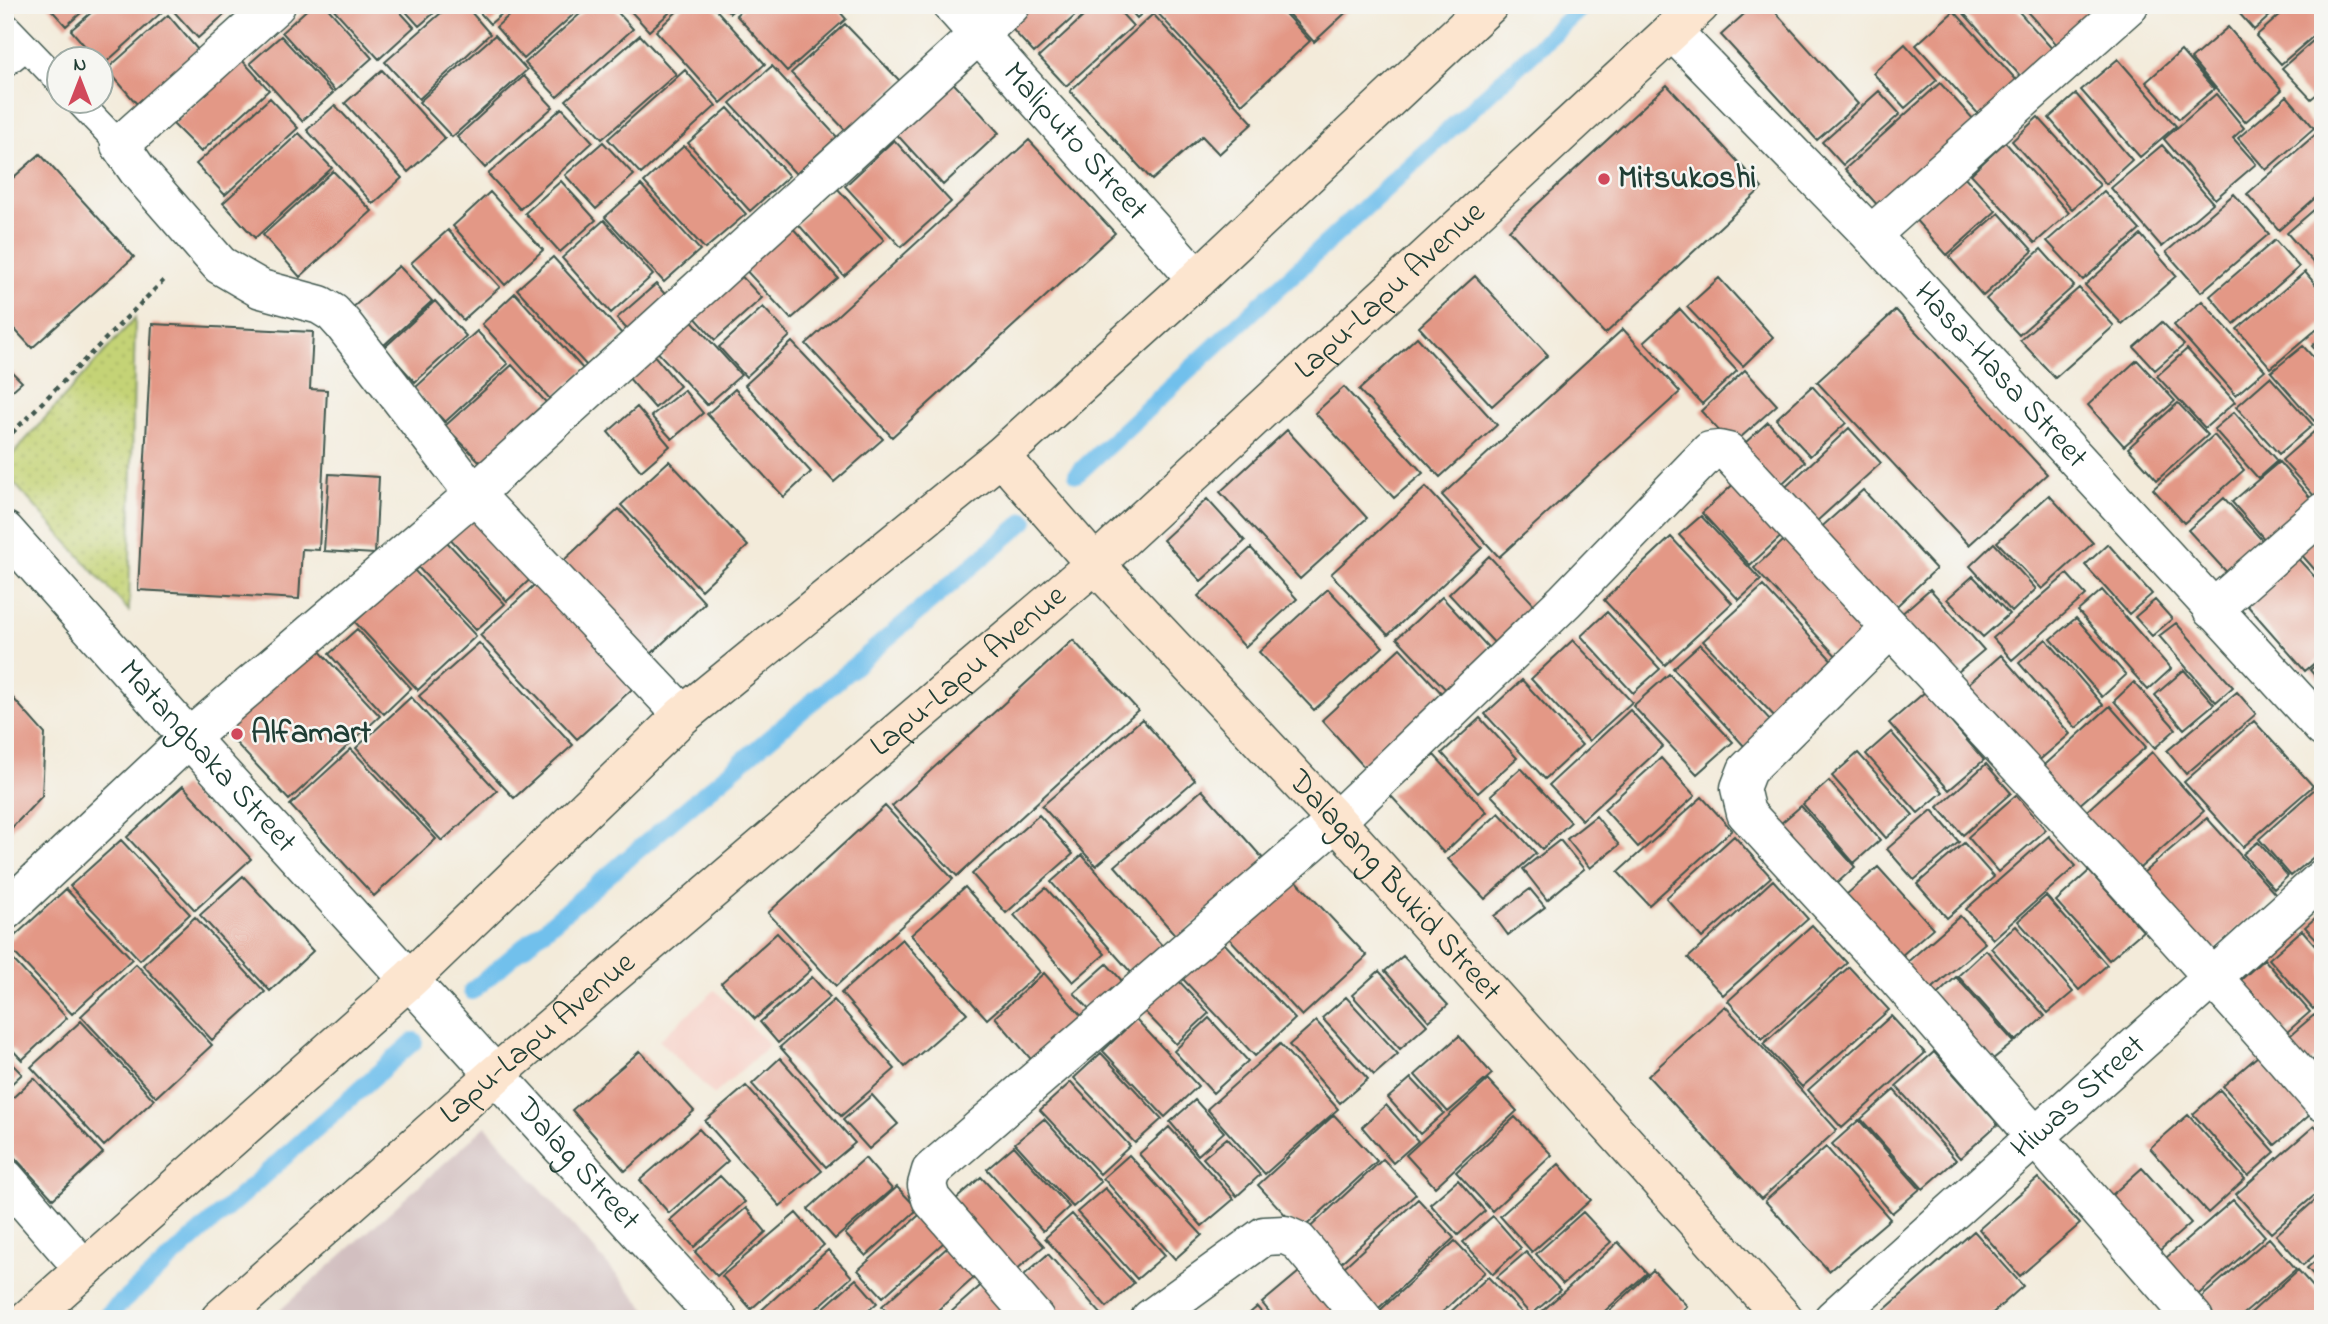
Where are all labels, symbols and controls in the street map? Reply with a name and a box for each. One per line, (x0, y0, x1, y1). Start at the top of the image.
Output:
north arrow (46, 46, 116, 116)
text: N (74, 52, 87, 79)
street label: Maliputo Street (991, 52, 1159, 232)
place label: Mitsukoshi (1618, 156, 1756, 203)
marker: Mitsukoshi (1596, 171, 1612, 187)
street label: Lapu-Lapu Avenue (1284, 190, 1497, 392)
street label: Hasa-Hasa Street (1902, 272, 2099, 480)
street label: Lapu-Lapu Avenue (860, 574, 1078, 769)
street label: Matangbaka Street (106, 649, 308, 865)
place label: Alfamart (251, 711, 371, 758)
marker: Alfamart (229, 726, 245, 742)
street label: Dalagang Bukid Street (1276, 759, 1512, 1013)
street label: Lapu-Lapu Avenue (430, 941, 647, 1137)
street label: Hiwas Street (2001, 1024, 2157, 1171)
street label: Dalag Street (503, 1087, 651, 1242)

